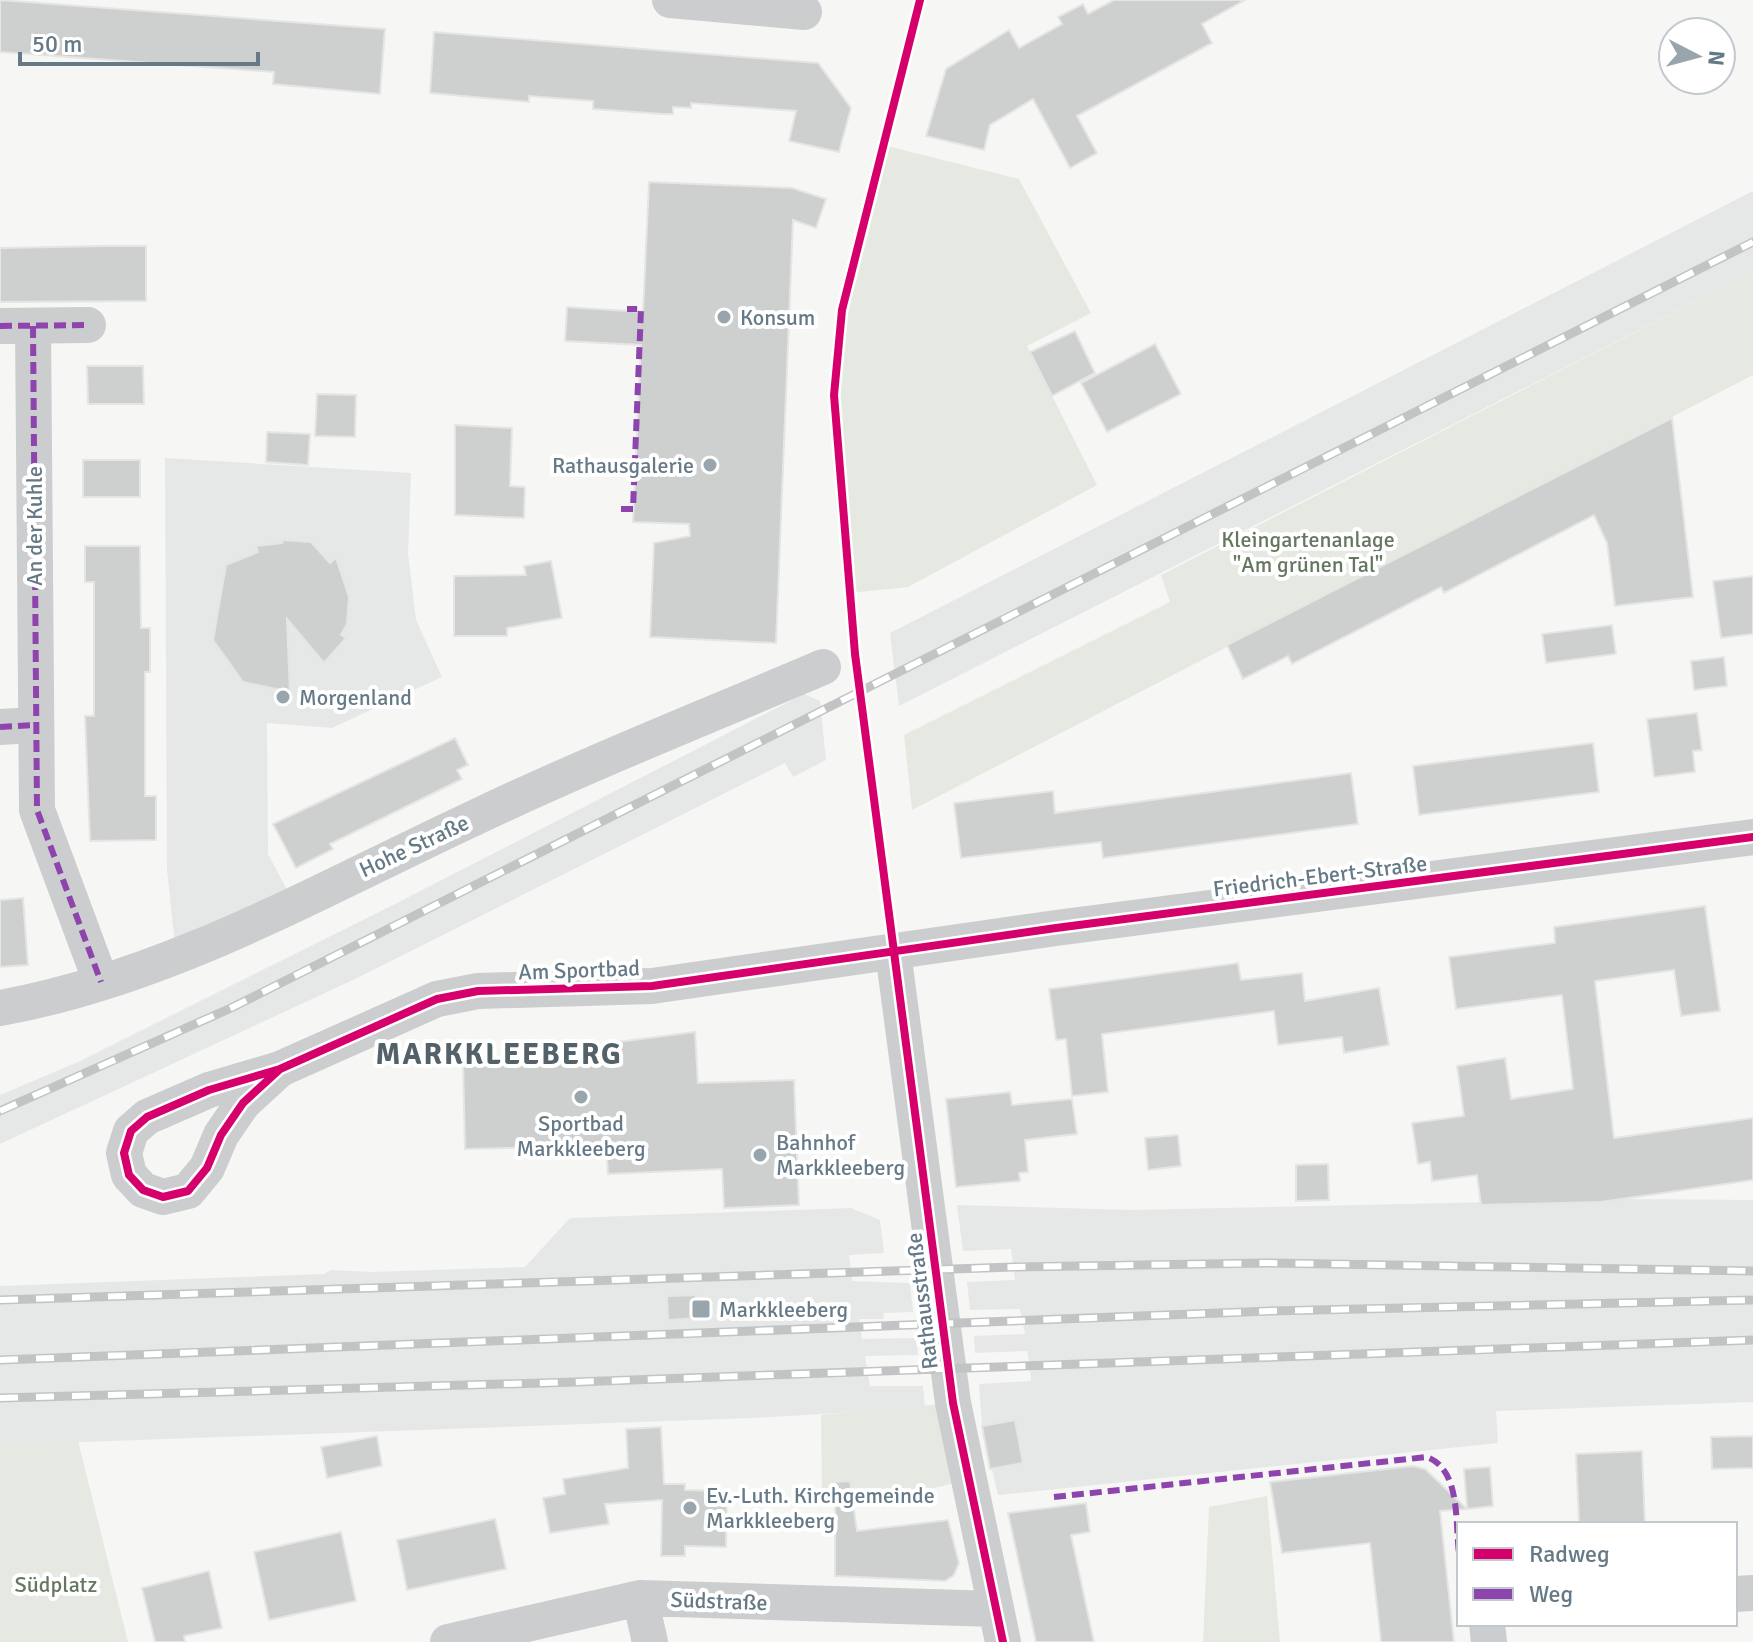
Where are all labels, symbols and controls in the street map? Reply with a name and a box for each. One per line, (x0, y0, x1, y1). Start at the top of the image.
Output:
scale bar (20, 16, 258, 66)
north arrow (1657, 16, 1737, 96)
text: 50 m (32, 29, 82, 59)
text: N (1702, 49, 1731, 67)
place label: Konsum (740, 304, 815, 331)
marker: Konsum (715, 308, 733, 326)
place label: Rathausgalerie (552, 452, 694, 479)
marker: Rathausgalerie (701, 456, 719, 474)
street label: An der Kuhle (21, 466, 48, 586)
park label: Kleingartenanlage "Am grünen Tal" (1221, 526, 1395, 578)
place label: Morgenland (299, 684, 412, 711)
marker: Morgenland (274, 688, 292, 706)
street label: Hohe Straße (355, 809, 473, 883)
street label: Friedrich-Ebert-Straße (1211, 849, 1429, 903)
street label: Am Sportbad (518, 954, 640, 986)
district label: MARKKLEEBERG (375, 1036, 623, 1073)
marker: Sportbad Markkleeberg (572, 1088, 590, 1106)
place label: Sportbad Markkleeberg (516, 1110, 646, 1162)
place label: Bahnhof Markkleeberg (776, 1129, 905, 1181)
marker: Bahnhof Markkleeberg (751, 1146, 769, 1164)
street label: Rathausstraße (900, 1231, 944, 1371)
place label: Markkleeberg (719, 1296, 848, 1323)
marker: Markkleeberg (690, 1298, 712, 1320)
place label: Ev.-Luth. Kirchgemeinde Markkleeberg (706, 1482, 935, 1534)
marker: Ev.-Luth. Kirchgemeinde Markkleeberg (681, 1499, 699, 1517)
legend (1457, 1522, 1737, 1626)
text: Radweg (1529, 1539, 1610, 1569)
park label: Südplatz (15, 1571, 98, 1598)
text: Weg (1529, 1579, 1573, 1609)
street label: Südstraße (670, 1586, 768, 1616)

